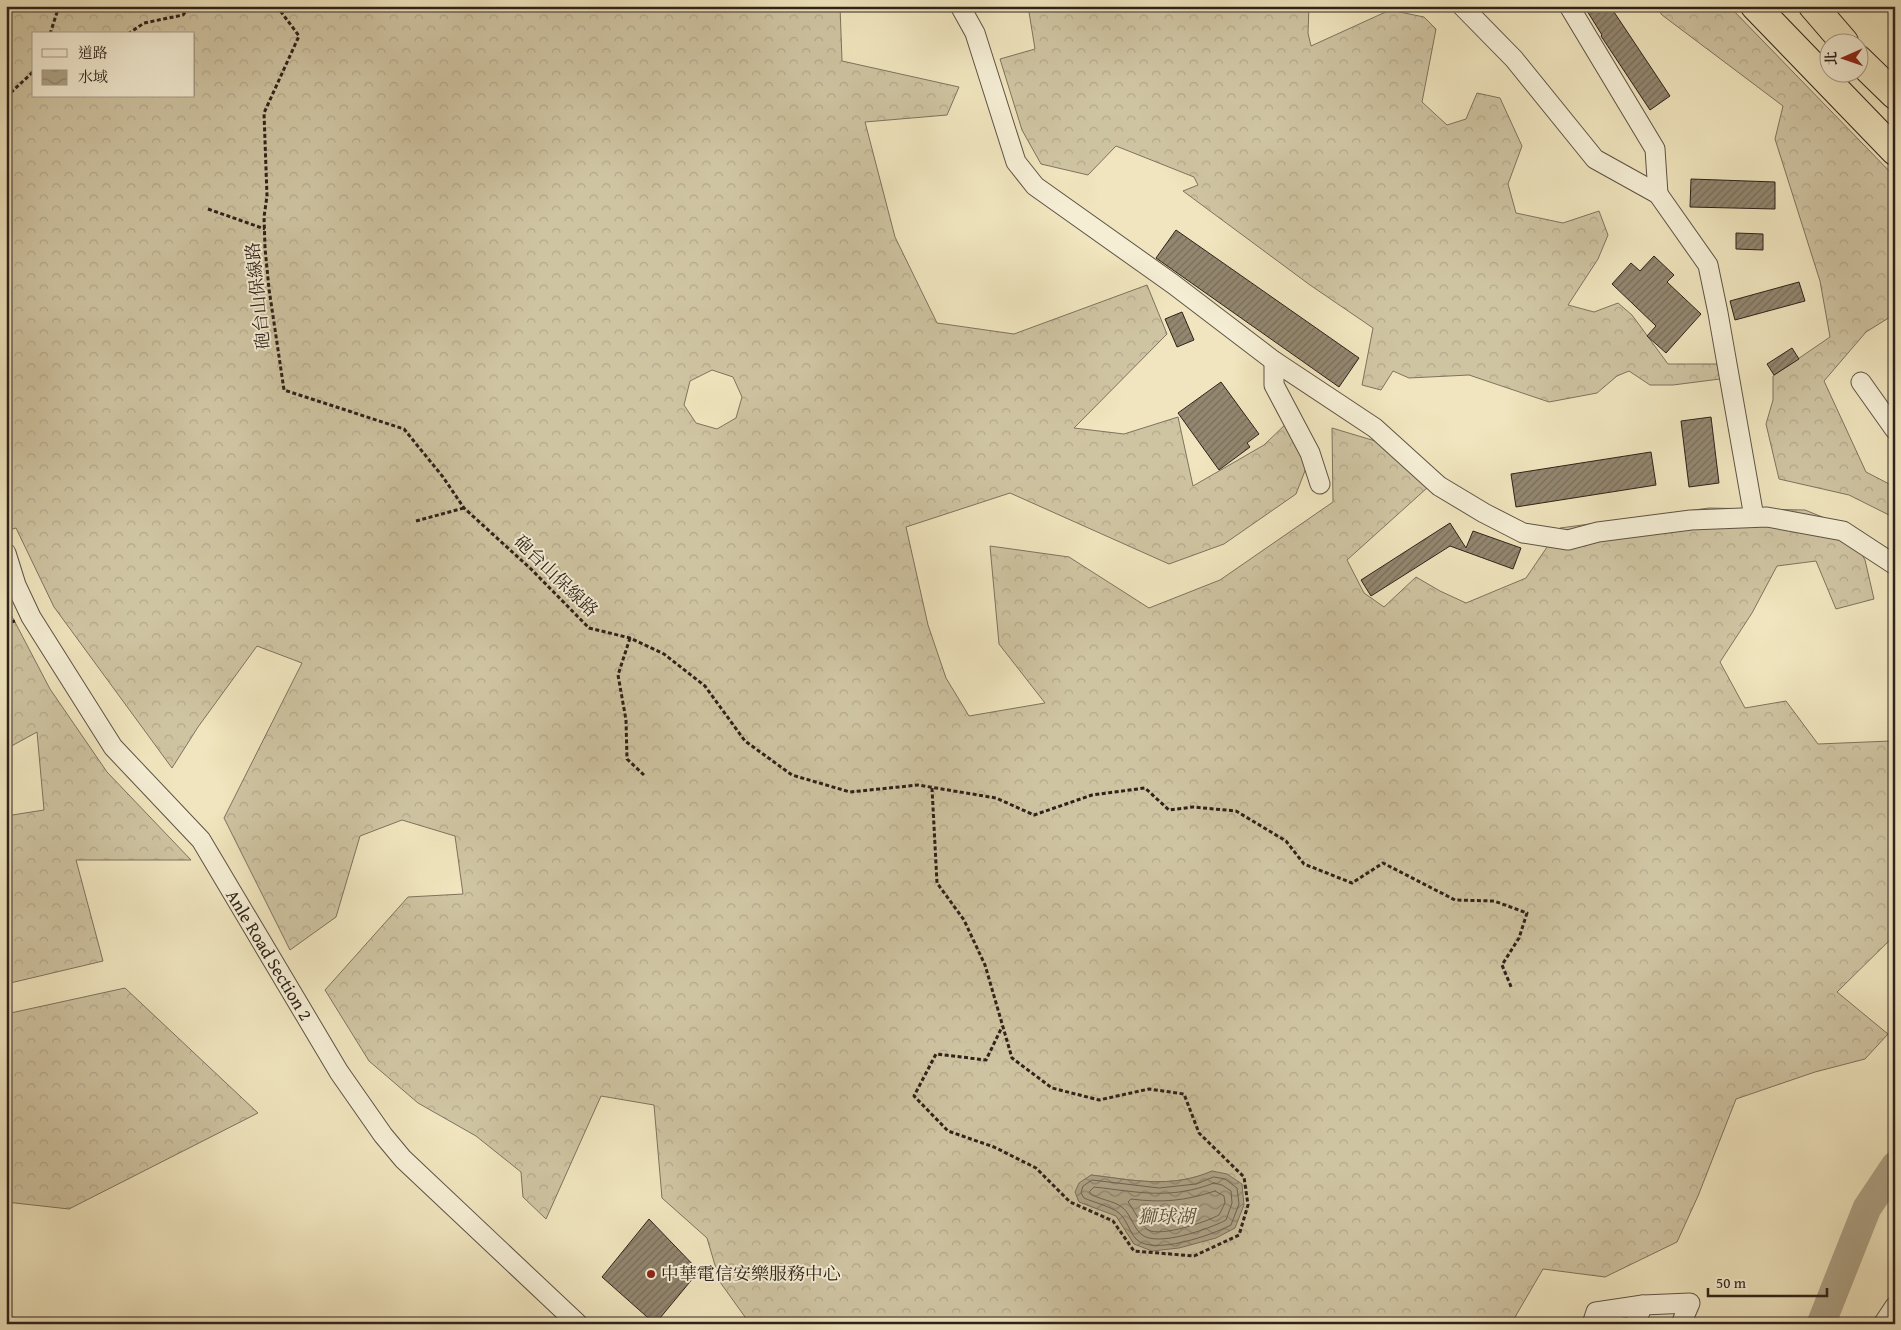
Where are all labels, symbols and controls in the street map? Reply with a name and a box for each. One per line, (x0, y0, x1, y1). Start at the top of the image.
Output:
legend (32, 32, 195, 98)
north arrow (1818, 32, 1868, 82)
text: 道路 (78, 42, 108, 63)
text: 北 (1821, 51, 1841, 66)
text: 水域 (78, 66, 108, 87)
street label: 砲台山保線路 (238, 241, 277, 351)
street label: 砲台山保線路 (508, 528, 605, 623)
street label: Anle Road Section 2 (220, 884, 319, 1025)
water label: 獅球湖 (1137, 1202, 1197, 1230)
place label: 中華電信安樂服務中心 (661, 1260, 841, 1287)
scale bar (1708, 1265, 1827, 1297)
marker: 中華電信安樂服務中心 (645, 1268, 657, 1280)
text: 50 m (1716, 1272, 1747, 1293)

